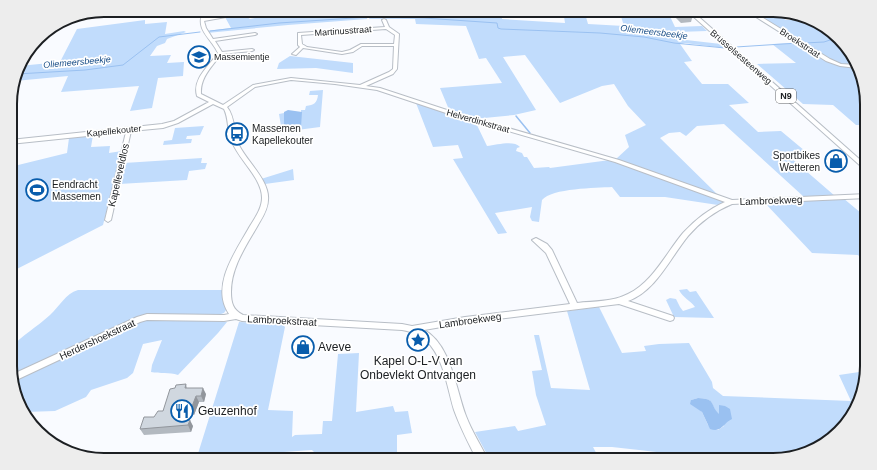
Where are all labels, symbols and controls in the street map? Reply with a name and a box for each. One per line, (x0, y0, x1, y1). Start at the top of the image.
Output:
water label: Oliemeersbeekje (620, 23, 688, 41)
street label: Martinusstraat (314, 24, 372, 38)
street label: Broekstraat (778, 26, 822, 60)
street label: Brusselsesteenweg (708, 28, 774, 86)
school or university icon: Massemientje (186, 44, 212, 70)
place label: Massemientje (214, 52, 270, 62)
water label: Oliemeersbeekje (43, 54, 111, 70)
road number: N9 (776, 89, 796, 103)
street label: Helverdinkstraat (445, 107, 511, 135)
bus stop icon: Massemen Kapellekouter (224, 121, 250, 147)
street label: Kapellekouter (86, 123, 142, 139)
place label: Massemen Kapellekouter (252, 123, 314, 146)
street label: Kapelleveldlos (106, 142, 131, 208)
shop icon: Sportbikes Wetteren (823, 148, 849, 174)
place label: Sportbikes Wetteren (773, 150, 820, 173)
sports icon: Eendracht Massemen (24, 177, 50, 203)
place label: Eendracht Massemen (52, 179, 101, 202)
street label: Lambroekweg (739, 194, 803, 207)
street label: Lambroekweg (438, 311, 502, 330)
street label: Lambroekstraat (247, 313, 317, 328)
street label: Herdershoekstraat (58, 317, 137, 362)
place icon: Kapel O-L-V van Onbevlekt Ontvangen (405, 327, 431, 353)
shop icon: Aveve (290, 334, 316, 360)
place label: Aveve (318, 340, 351, 354)
place label: Kapel O-L-V van Onbevlekt Ontvangen (360, 354, 476, 382)
restaurant icon: Geuzenhof (169, 398, 195, 424)
place label: Geuzenhof (198, 404, 257, 418)

